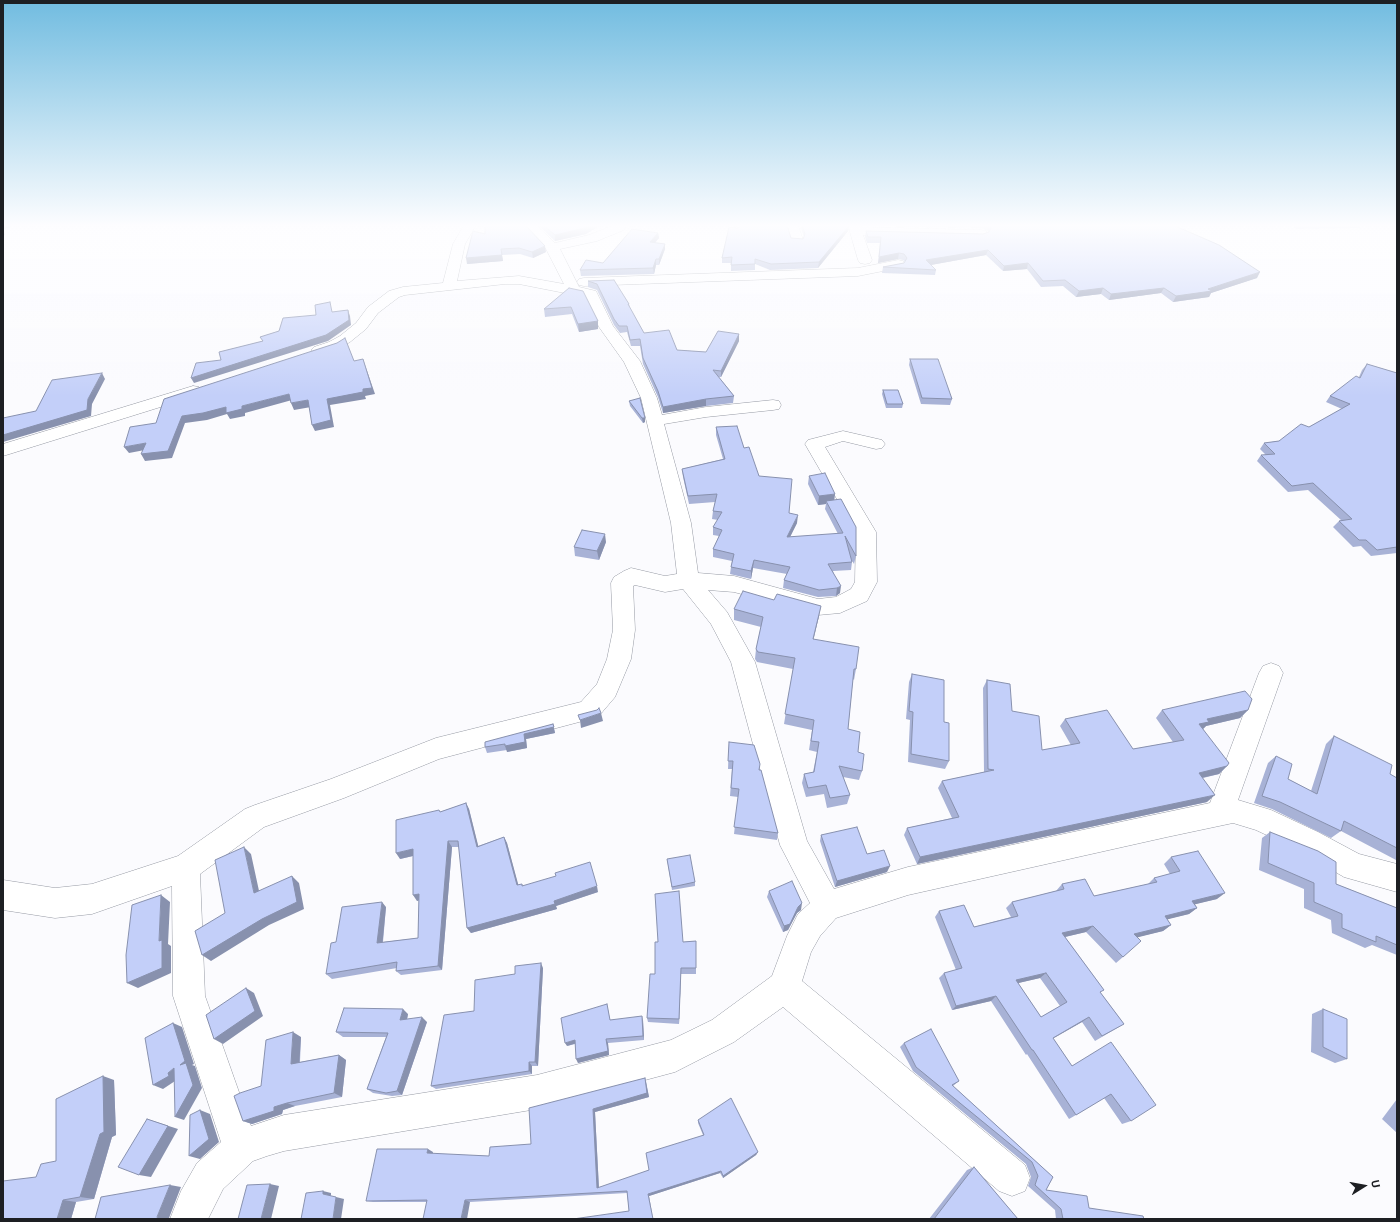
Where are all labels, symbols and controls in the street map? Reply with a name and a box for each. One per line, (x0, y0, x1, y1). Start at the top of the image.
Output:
north arrow (1344, 1166, 1384, 1206)
text: U (1368, 1178, 1384, 1189)

